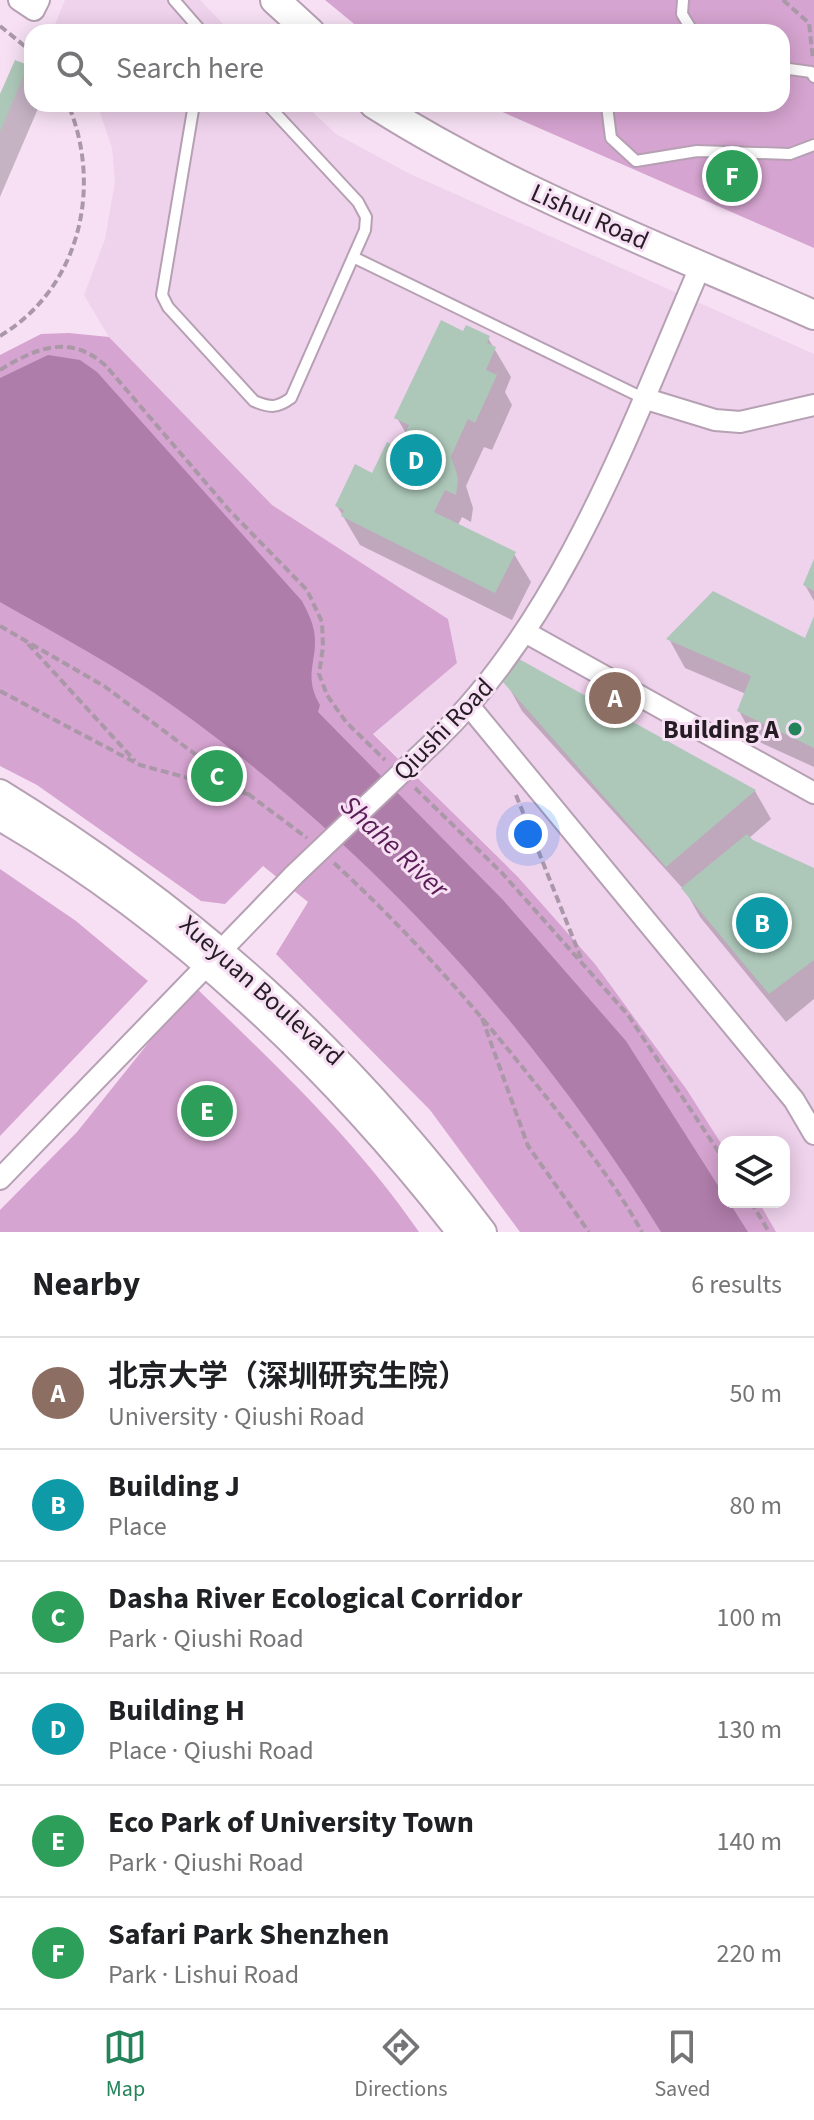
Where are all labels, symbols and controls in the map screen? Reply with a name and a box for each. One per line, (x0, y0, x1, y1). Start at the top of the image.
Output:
search box (24, 24, 790, 112)
icon: search (52, 46, 96, 90)
text: Search here (116, 47, 264, 90)
pin: F (706, 146, 758, 206)
street label: Lishui Road (525, 174, 655, 259)
pin: D (390, 430, 442, 490)
pin: A (589, 668, 641, 728)
street label: Qiushi Road (385, 670, 502, 789)
place label: Building A (663, 711, 780, 748)
marker: Building A (786, 720, 804, 738)
pin: C (191, 746, 243, 806)
water label: Shahe River (331, 786, 458, 908)
your location (508, 814, 548, 854)
pin: B (736, 893, 788, 953)
street label: Xueyuan Boulevard (171, 906, 352, 1074)
pin: E (181, 1081, 233, 1141)
map controls (718, 1136, 790, 1208)
button: layers (718, 1136, 790, 1208)
text: Nearby (32, 1260, 140, 1309)
text: 6 results (691, 1266, 782, 1303)
text: 北京大学（深圳研究生院） (108, 1355, 468, 1398)
text: A (51, 1375, 65, 1412)
text: 50 m (729, 1375, 782, 1412)
text: University · Qiushi Road (108, 1398, 365, 1435)
text: Building J (108, 1465, 240, 1508)
text: B (50, 1487, 66, 1524)
text: 80 m (729, 1487, 782, 1524)
text: Place (108, 1508, 167, 1545)
text: Dasha River Ecological Corridor (108, 1577, 522, 1620)
text: C (50, 1599, 66, 1636)
text: 100 m (716, 1599, 782, 1636)
text: Park · Qiushi Road (108, 1620, 304, 1657)
text: Building H (108, 1689, 245, 1732)
text: D (50, 1711, 66, 1748)
text: 130 m (716, 1711, 782, 1748)
text: Place · Qiushi Road (108, 1732, 314, 1769)
text: Eco Park of University Town (108, 1801, 474, 1844)
text: E (51, 1823, 65, 1860)
text: 140 m (716, 1823, 782, 1860)
text: Park · Qiushi Road (108, 1844, 304, 1881)
text: Safari Park Shenzhen (108, 1913, 389, 1956)
text: F (51, 1935, 65, 1972)
text: 220 m (716, 1935, 782, 1972)
text: Park · Lishui Road (108, 1956, 299, 1993)
tab: Map (103, 2025, 147, 2105)
tab: Directions (354, 2025, 447, 2105)
tab: Saved (654, 2025, 711, 2105)

